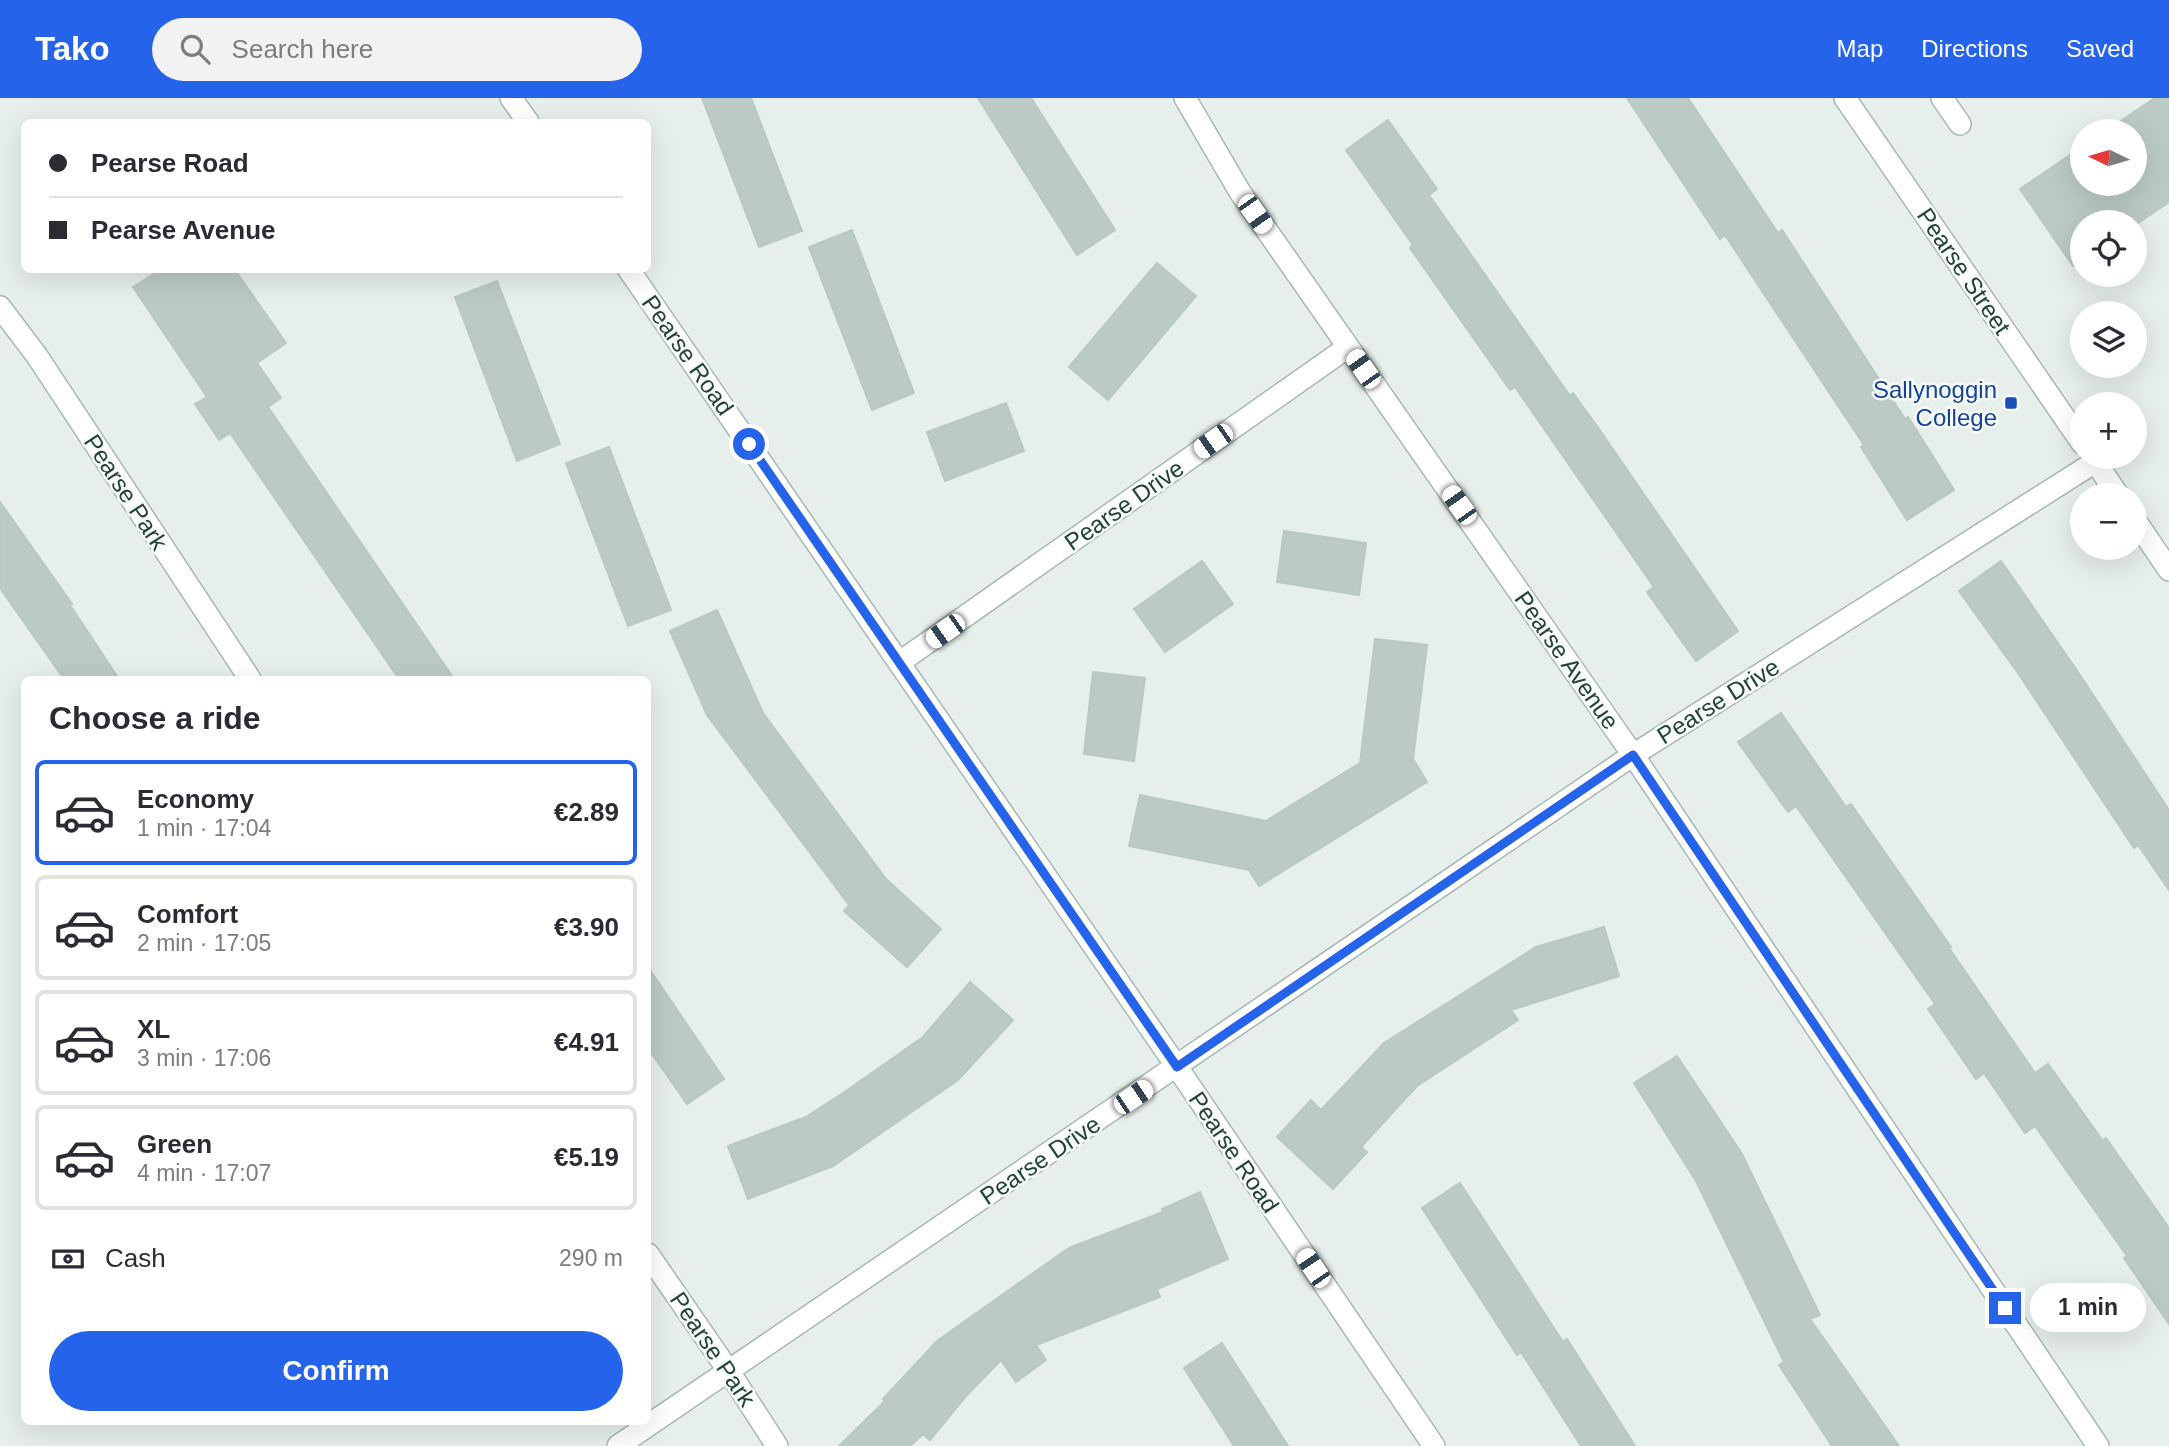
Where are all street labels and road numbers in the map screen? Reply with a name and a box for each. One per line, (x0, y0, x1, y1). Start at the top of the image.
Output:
street label: Pearse Street (1912, 203, 2016, 340)
street label: Pearse Road (637, 290, 739, 420)
street label: Pearse Park (79, 429, 174, 556)
street label: Pearse Drive (1059, 454, 1189, 556)
street label: Pearse Avenue (1509, 586, 1625, 734)
street label: Pearse Drive (1652, 653, 1784, 749)
street label: Pearse Road (1184, 1086, 1284, 1218)
street label: Pearse Drive (975, 1110, 1105, 1210)
street label: Pearse Park (665, 1287, 762, 1412)

